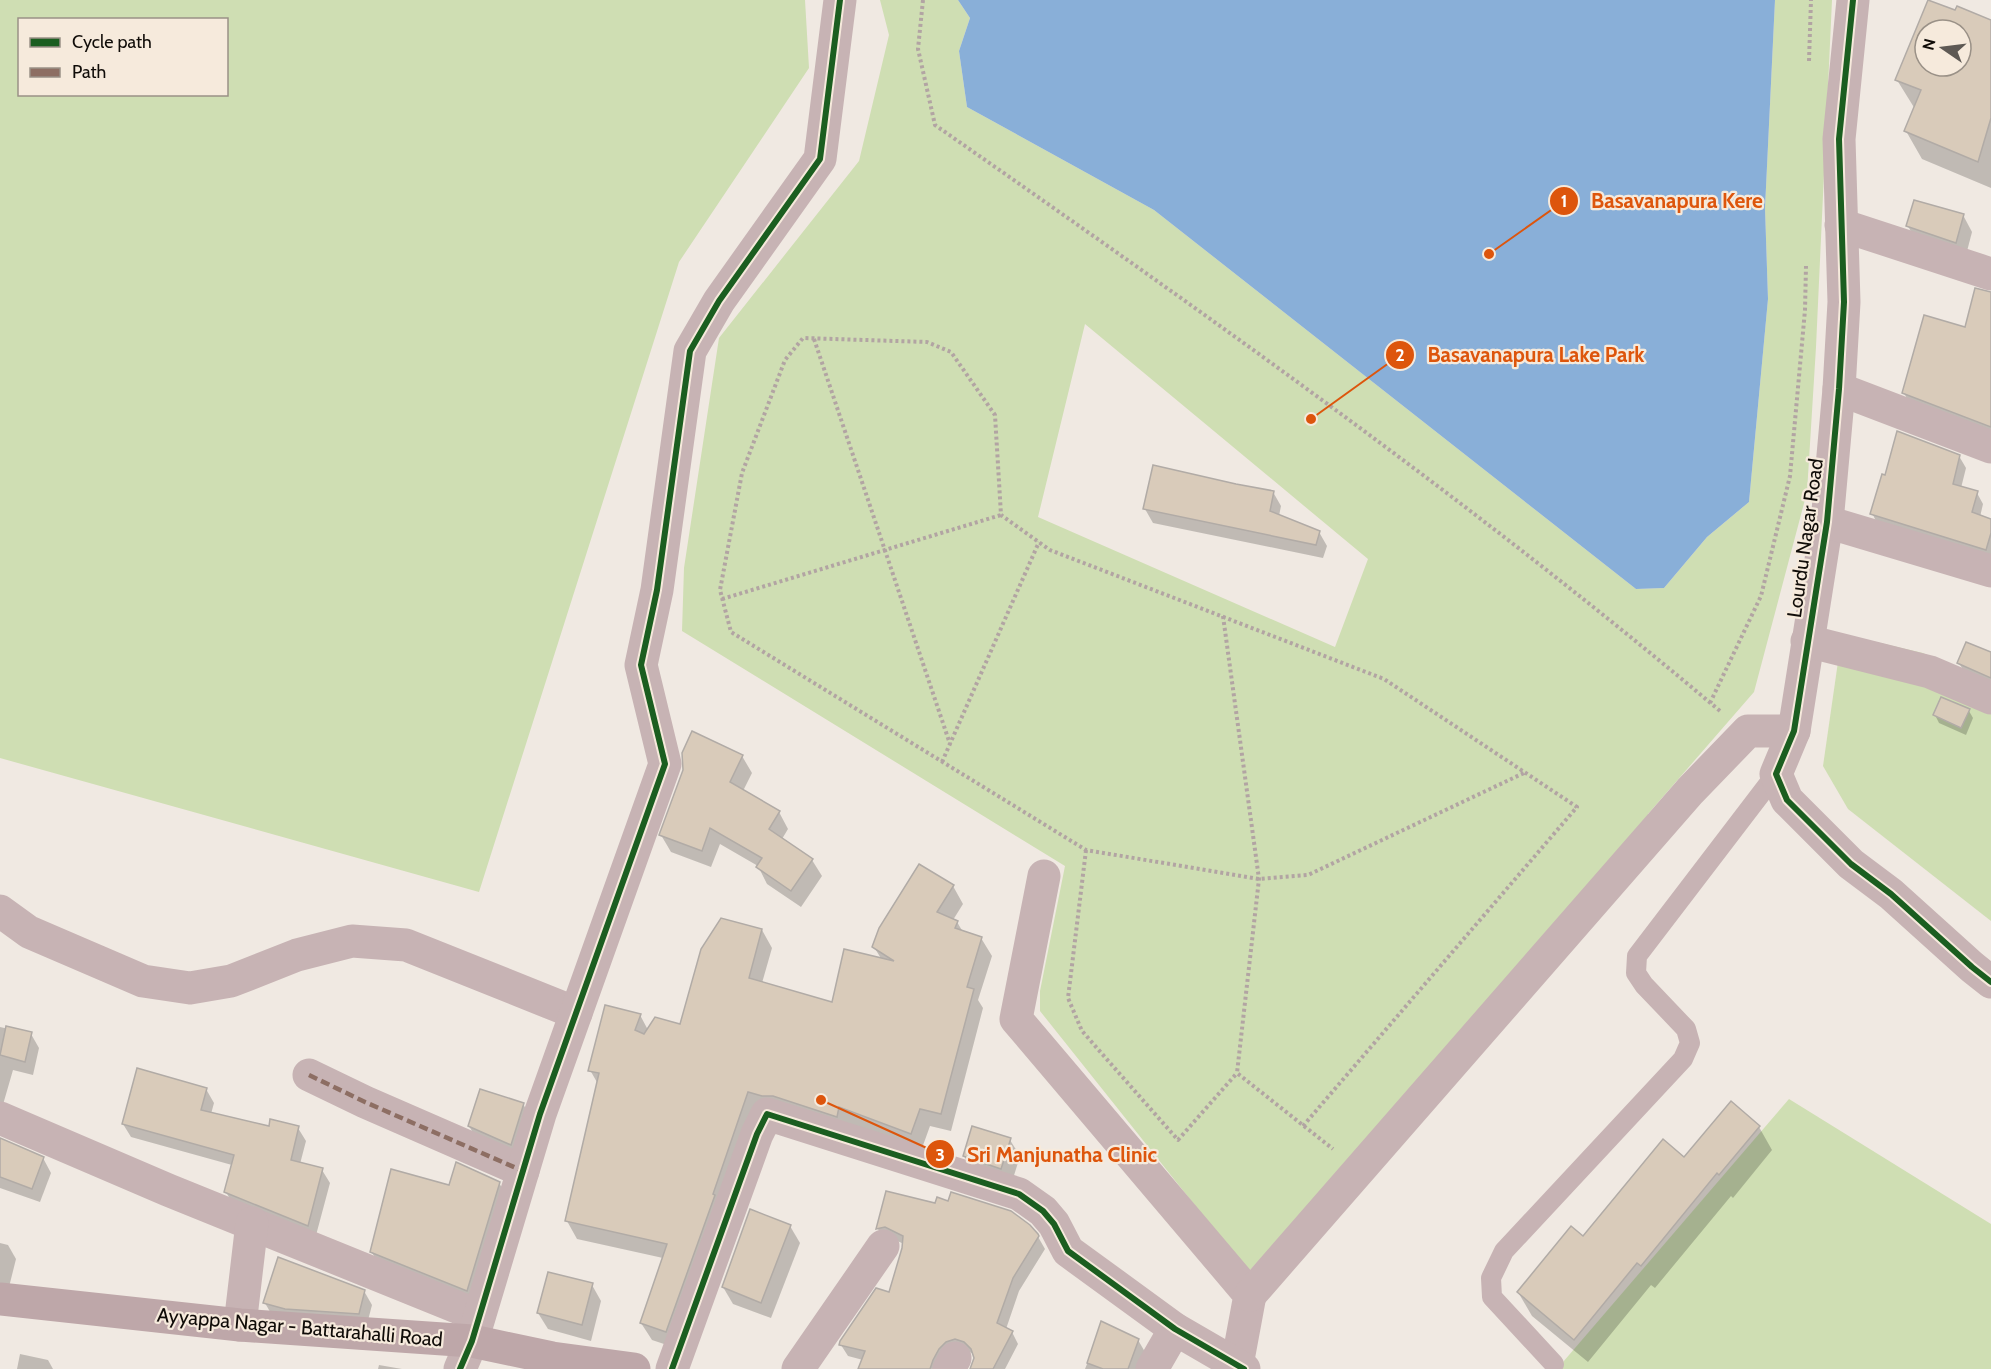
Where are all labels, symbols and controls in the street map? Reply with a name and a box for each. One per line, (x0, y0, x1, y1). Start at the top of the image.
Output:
legend (18, 18, 228, 96)
north arrow (1913, 18, 1973, 78)
text: Cycle path (72, 31, 152, 53)
text: N (1918, 37, 1940, 52)
text: Path (72, 61, 106, 83)
callout: Basavanapura Kere (1549, 181, 1775, 220)
text: Basavanapura Kere (1591, 188, 1763, 213)
text: 1 (1561, 190, 1567, 212)
callout: Basavanapura Lake Park (1385, 335, 1656, 374)
text: Basavanapura Lake Park (1427, 342, 1645, 367)
text: 2 (1395, 344, 1405, 366)
street label: Lourdu Nagar Road (1782, 457, 1828, 619)
callout: Sri Manjunatha Clinic (925, 1135, 1169, 1174)
text: Sri Manjunatha Clinic (967, 1142, 1158, 1167)
text: 3 (935, 1144, 945, 1166)
street label: Ayyappa Nagar - Battarahalli Road (156, 1303, 444, 1351)

